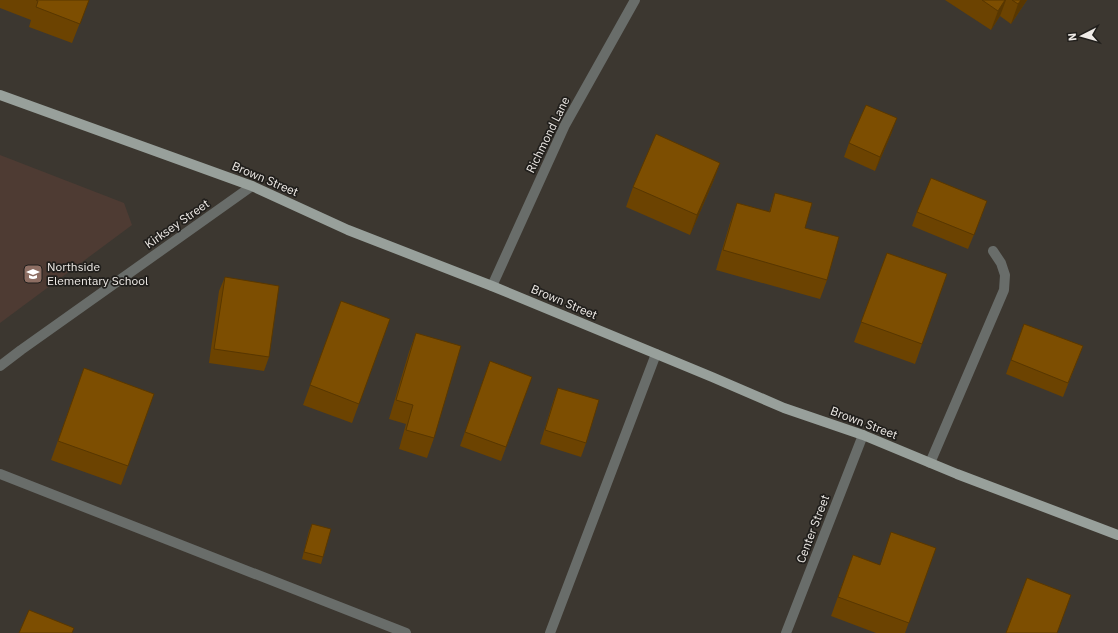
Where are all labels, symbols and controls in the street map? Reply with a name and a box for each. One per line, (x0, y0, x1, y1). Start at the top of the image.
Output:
north arrow (1062, 16, 1102, 56)
text: N (1065, 32, 1079, 42)
street label: Richmond Lane (523, 94, 573, 175)
street label: Brown Street (230, 158, 301, 199)
street label: Kirksey Street (142, 196, 212, 251)
place label: Northside Elementary School (47, 259, 148, 288)
school or university icon: Northside Elementary School (22, 263, 44, 285)
street label: Brown Street (529, 281, 600, 322)
street label: Brown Street (829, 403, 900, 442)
street label: Center Street (793, 493, 832, 565)

